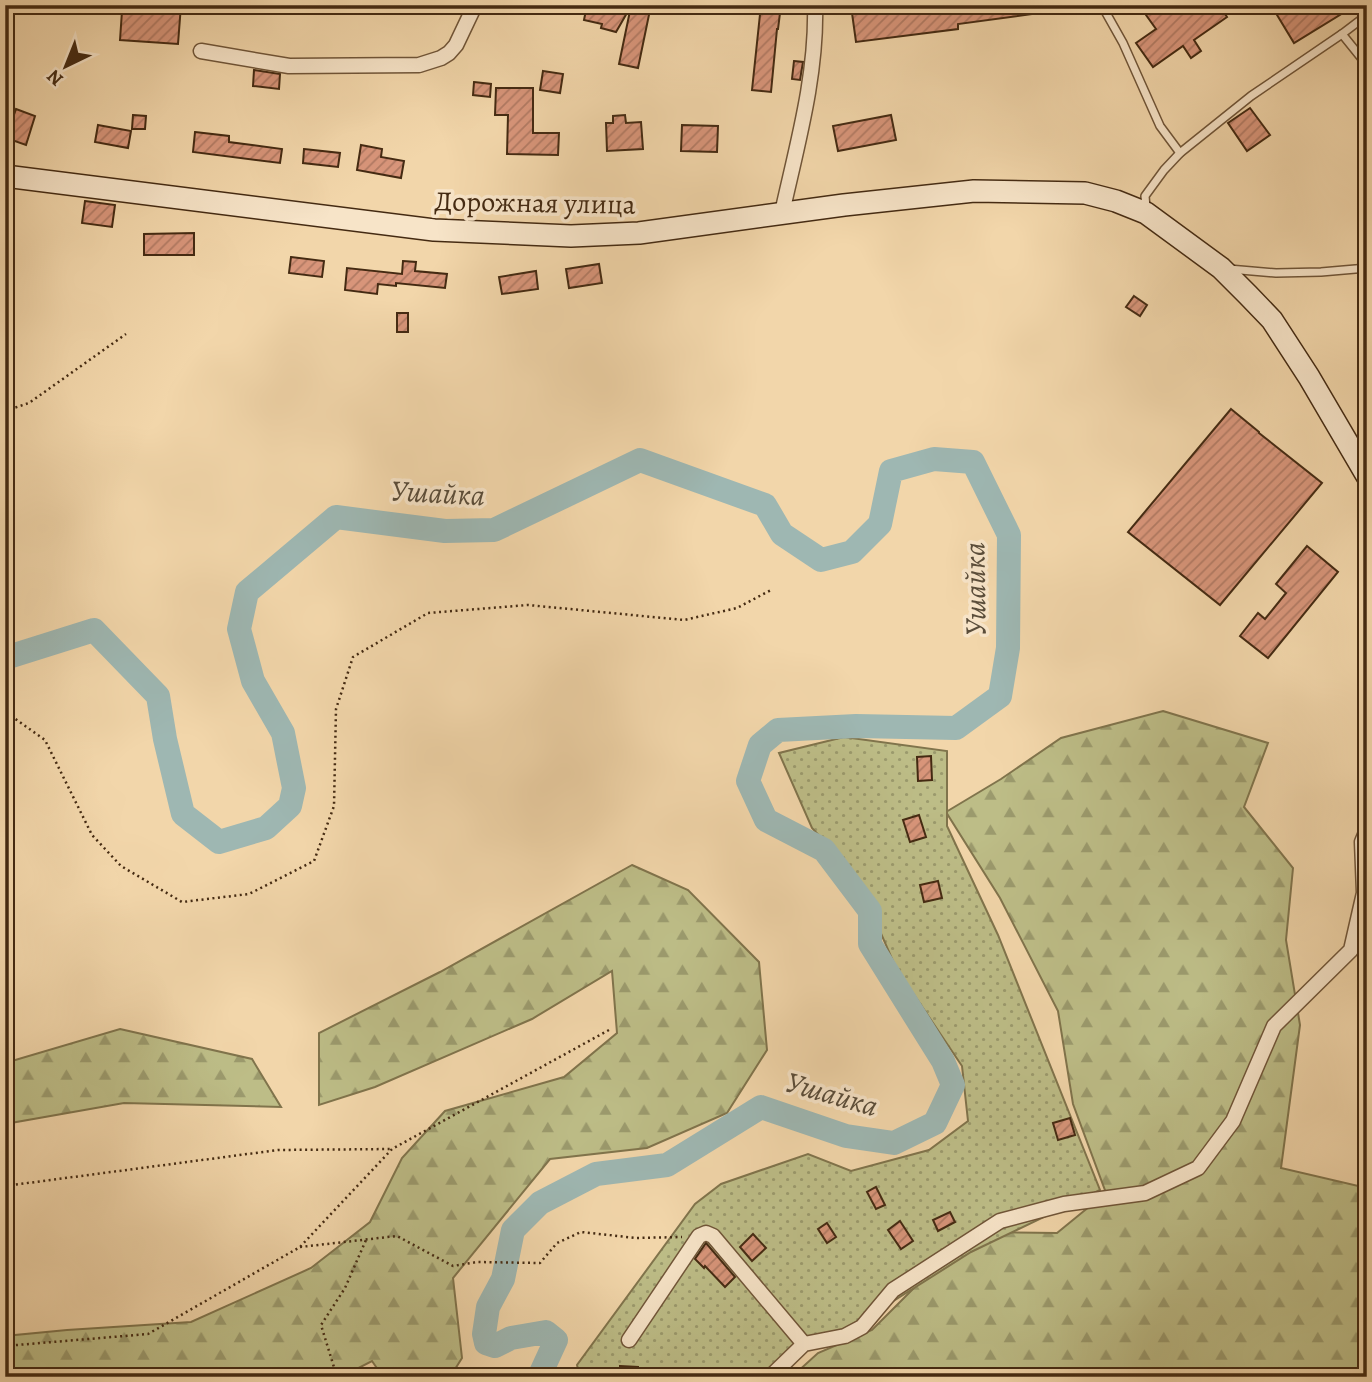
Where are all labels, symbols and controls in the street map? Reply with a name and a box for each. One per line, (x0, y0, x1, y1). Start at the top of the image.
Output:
north arrow (32, 32, 102, 102)
text: N (41, 63, 69, 92)
street label: Дорожная улица (434, 182, 636, 224)
water label: Ушайка (390, 471, 486, 515)
water label: Ушайка (954, 542, 996, 636)
water label: Ушайка (781, 1062, 883, 1126)

